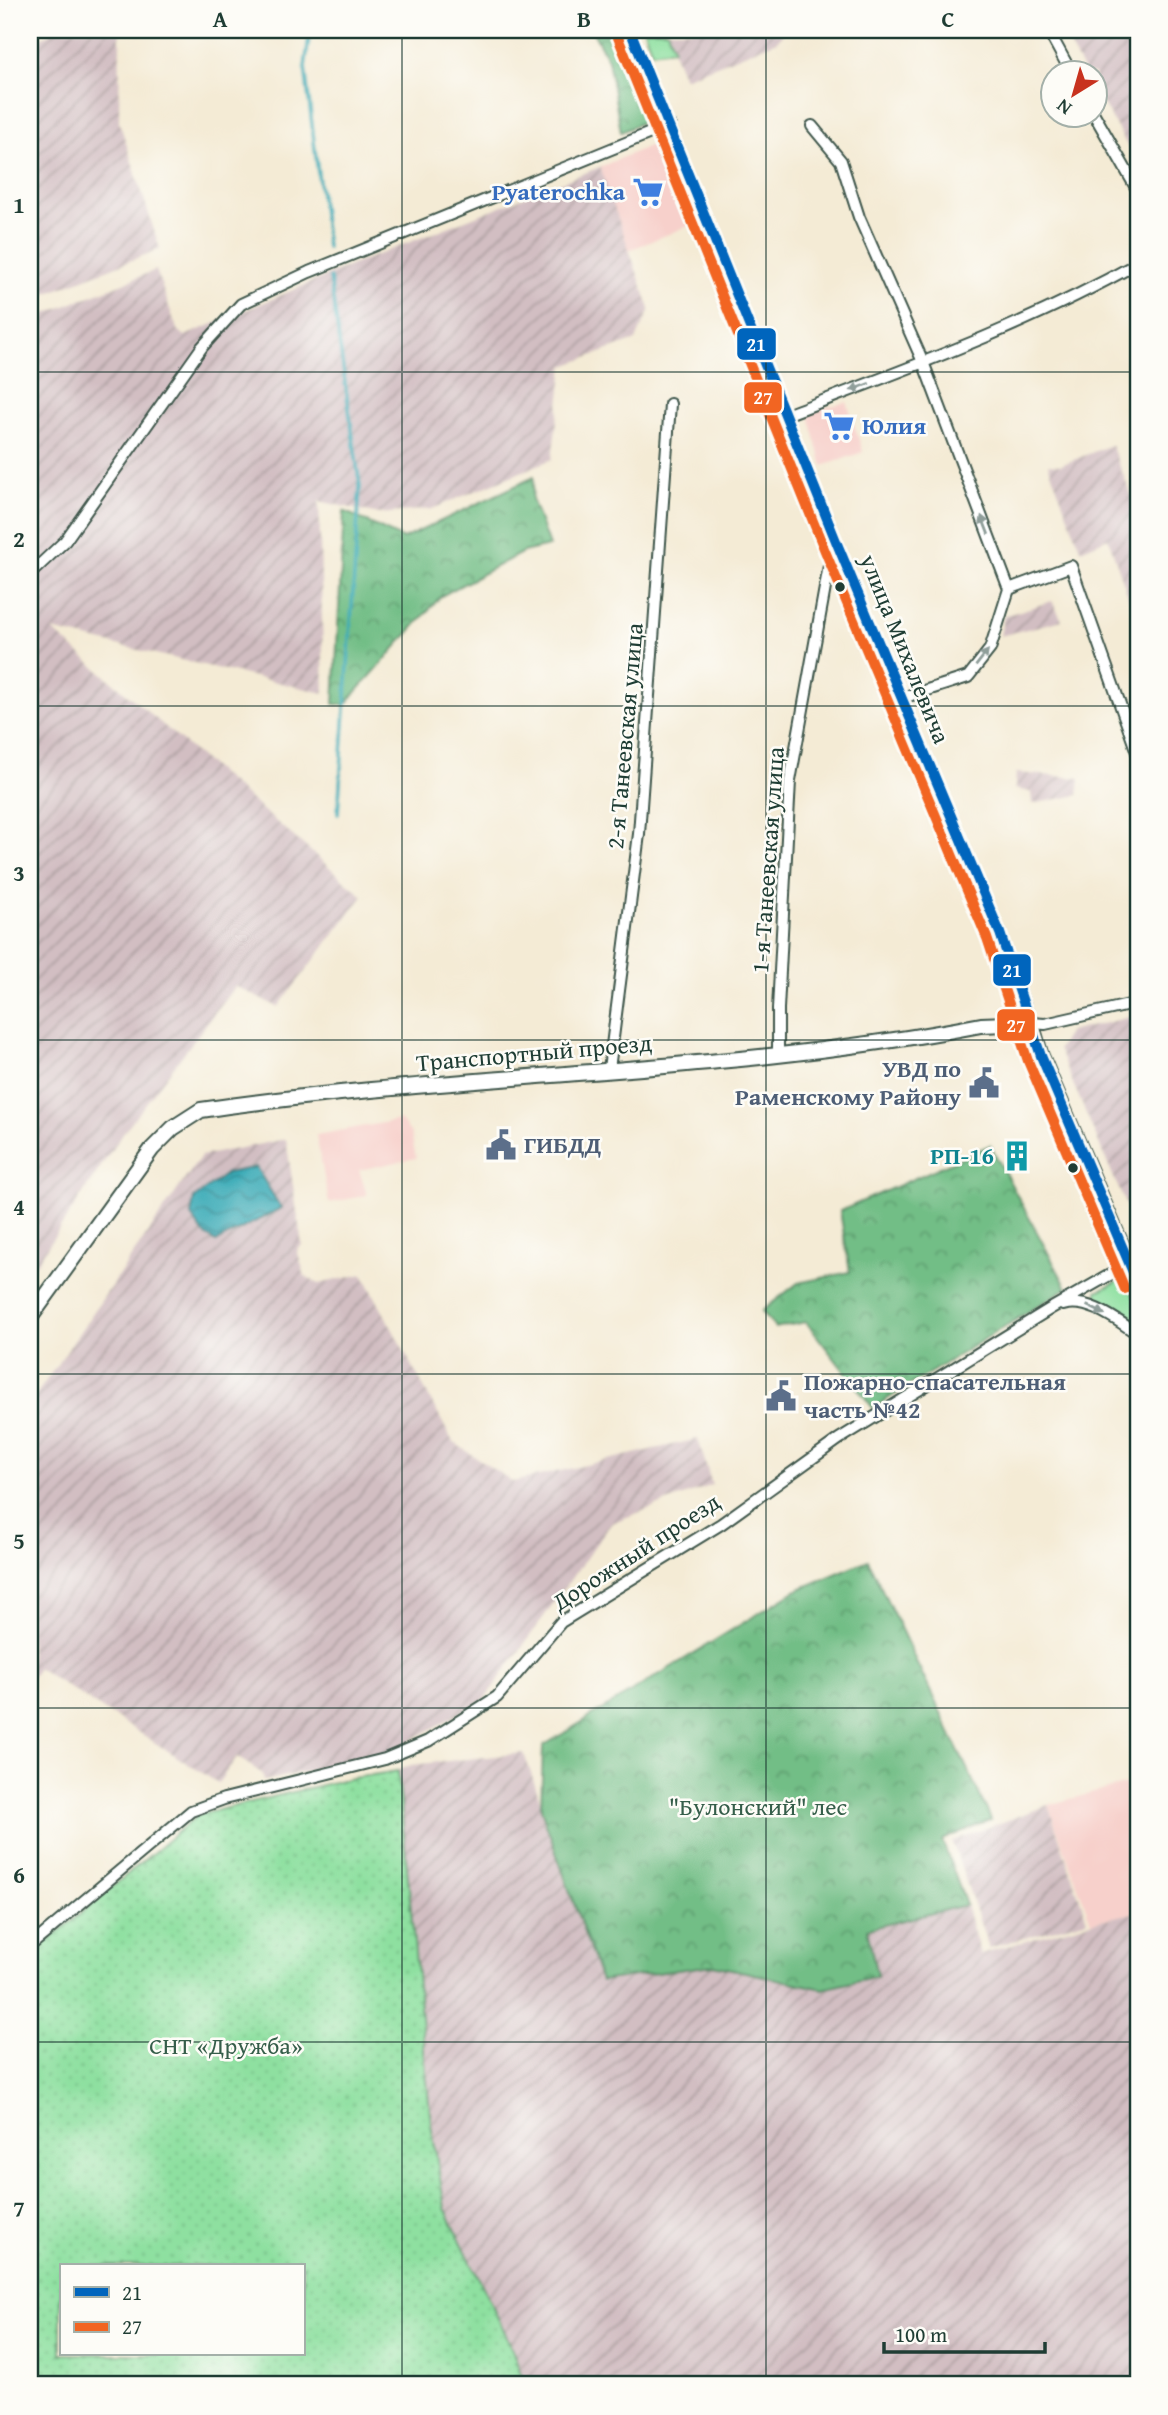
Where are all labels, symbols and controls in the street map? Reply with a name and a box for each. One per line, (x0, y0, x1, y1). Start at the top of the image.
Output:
text: A (213, 2, 228, 35)
text: B (577, 2, 591, 35)
text: C (941, 2, 955, 35)
north arrow (1038, 60, 1108, 130)
text: N (1050, 92, 1077, 123)
place label: Pyaterochka (492, 174, 626, 209)
supermarket icon: Pyaterochka (631, 175, 665, 209)
text: 1 (13, 188, 25, 221)
line badge: 21 (736, 327, 777, 361)
text: 21 (746, 330, 766, 358)
line badge: 27 (743, 381, 783, 414)
one-way arrow (849, 381, 870, 392)
text: 27 (753, 383, 773, 411)
place label: Юлия (862, 408, 926, 443)
supermarket icon: Юлия (822, 409, 856, 443)
one-way arrow (980, 515, 991, 536)
text: 2 (13, 522, 25, 555)
street label: улица Михалевича (851, 548, 960, 749)
unlabelled marker (833, 580, 847, 594)
street label: 2-я Танеевская улица (597, 621, 652, 851)
one-way arrow (975, 650, 990, 668)
street label: 1-я Танеевская улица (742, 745, 793, 974)
text: 3 (13, 856, 25, 889)
line badge: 21 (992, 953, 1032, 987)
text: 21 (1002, 956, 1022, 984)
line badge: 27 (996, 1008, 1036, 1042)
text: 27 (1006, 1011, 1026, 1039)
street label: Транспортный проезд (415, 1025, 653, 1080)
place label: УВД по Раменскому Району (735, 1051, 961, 1114)
public building icon: УВД по Раменскому Району (967, 1066, 1001, 1100)
place label: ГИБДД (524, 1127, 602, 1162)
public building icon: ГИБДД (484, 1128, 518, 1162)
place label: РП-16 (930, 1138, 994, 1173)
building icon: РП-16 (1000, 1139, 1034, 1173)
unlabelled marker (1066, 1161, 1080, 1175)
text: 4 (13, 1190, 25, 1223)
one-way arrow (1086, 1304, 1106, 1316)
place label: Пожарно-спасательная часть №42 (804, 1364, 1066, 1427)
public building icon: Пожарно-спасательная часть №42 (764, 1379, 798, 1413)
street label: Дорожный проезд (544, 1484, 727, 1620)
text: 5 (13, 1524, 25, 1557)
park label: "Булонский" лес (669, 1789, 848, 1824)
text: 6 (13, 1858, 25, 1891)
park label: СНТ «Дружба» (149, 2028, 303, 2063)
text: 7 (13, 2192, 25, 2225)
legend (60, 2264, 304, 2356)
text: 21 (122, 2277, 142, 2308)
scale bar (884, 2310, 1046, 2354)
text: 27 (122, 2311, 142, 2342)
text: 100 m (895, 2319, 947, 2350)

